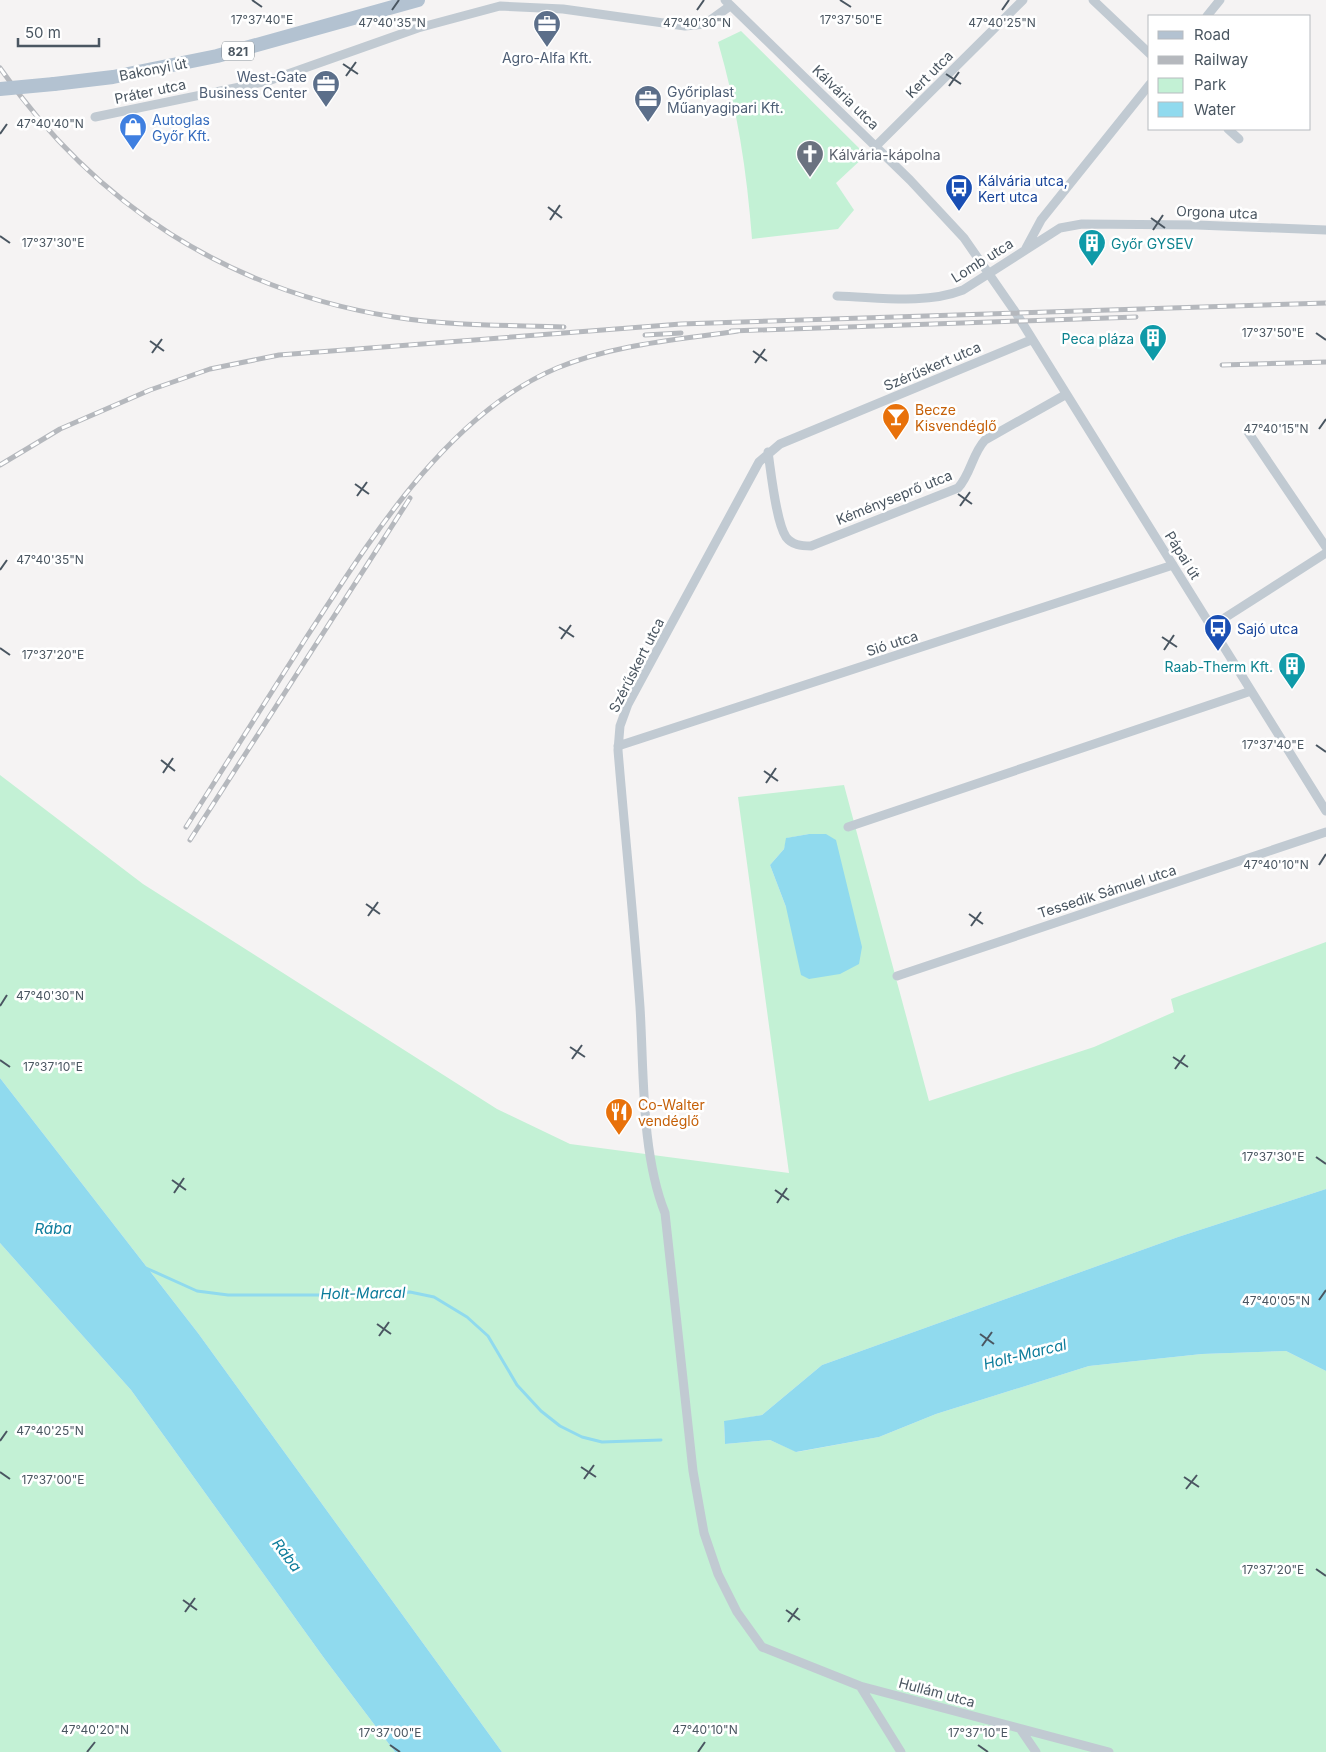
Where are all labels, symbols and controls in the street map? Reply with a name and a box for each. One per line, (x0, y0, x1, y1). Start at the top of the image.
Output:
office icon: Agro-Alfa Kft. (532, 9, 562, 48)
text: 17°37'40"E (231, 12, 293, 27)
text: 17°37'50"E (820, 12, 882, 27)
scale bar (18, 15, 99, 47)
text: 47°40'35"N (358, 15, 426, 30)
text: 47°40'30"N (663, 15, 731, 30)
text: 47°40'25"N (968, 15, 1036, 30)
legend (1148, 15, 1311, 130)
text: 50 m (25, 23, 61, 42)
text: Road (1194, 25, 1230, 44)
road number: 821 (222, 41, 254, 60)
street label: Kert utca (902, 47, 956, 101)
place label: Agro-Alfa Kft. (502, 49, 592, 66)
text: Railway (1194, 50, 1249, 69)
street label: Bakonyi út (118, 54, 189, 84)
street label: Kálvária utca (809, 61, 883, 133)
place label: West-Gate Business Center (199, 68, 307, 101)
office icon: West-Gate Business Center (311, 69, 341, 108)
street label: Práter utca (113, 75, 187, 107)
text: Park (1194, 75, 1227, 94)
place label: Győriplast Műanyagipari Kft. (667, 83, 784, 116)
office icon: Győriplast Műanyagipari Kft. (633, 84, 663, 123)
text: Water (1194, 100, 1236, 119)
place label: Autoglas Győr Kft. (152, 111, 210, 144)
shop icon: Autoglas Győr Kft. (118, 112, 148, 151)
text: 47°40'40"N (16, 116, 84, 131)
church icon: Kálvária-kápolna (795, 139, 825, 178)
place label: Kálvária-kápolna (829, 146, 941, 163)
place label: Kálvária utca, Kert utca (978, 172, 1068, 205)
bus stop icon: Kálvária utca, Kert utca (944, 173, 974, 212)
street label: Orgona utca (1176, 202, 1258, 222)
building icon: Győr GYSEV (1077, 228, 1107, 267)
street label: Lomb utca (948, 234, 1016, 286)
text: 17°37'30"E (22, 235, 84, 250)
place label: Győr GYSEV (1111, 235, 1194, 252)
building icon: Peca pláza (1138, 323, 1168, 362)
text: 17°37'50"E (1242, 325, 1304, 340)
place label: Peca pláza (1062, 330, 1134, 347)
street label: Szérűskert utca (881, 338, 983, 394)
place label: Becze Kisvendéglő (915, 401, 997, 434)
bar icon: Becze Kisvendéglő (881, 402, 911, 441)
text: 47°40'15"N (1243, 421, 1309, 436)
street label: Kéményseprő utca (834, 466, 954, 528)
street label: Pápai út (1162, 528, 1205, 583)
text: 47°40'35"N (16, 552, 84, 567)
bus stop icon: Sajó utca (1203, 613, 1233, 652)
street label: Szérűskert utca (605, 615, 667, 715)
place label: Sajó utca (1237, 620, 1298, 637)
street label: Sió utca (864, 627, 920, 659)
text: 17°37'20"E (22, 647, 84, 662)
building icon: Raab-Therm Kft. (1277, 651, 1307, 690)
place label: Raab-Therm Kft. (1164, 658, 1273, 675)
text: 17°37'40"E (1242, 737, 1304, 752)
text: 47°40'10"N (1243, 857, 1309, 872)
street label: Tessedik Sámuel utca (1036, 861, 1178, 921)
text: 47°40'30"N (16, 988, 84, 1003)
text: 17°37'10"E (23, 1059, 83, 1074)
place label: Co-Walter vendéglő (638, 1096, 705, 1129)
restaurant icon: Co-Walter vendéglő (604, 1097, 634, 1136)
text: 17°37'30"E (1242, 1149, 1304, 1164)
water label: Rába (34, 1219, 72, 1238)
water label: Holt-Marcal (320, 1283, 406, 1303)
text: 47°40'05"N (1242, 1293, 1310, 1308)
water label: Holt-Marcal (981, 1334, 1069, 1374)
text: 47°40'25"N (16, 1423, 84, 1438)
text: 17°37'00"E (22, 1472, 84, 1487)
water label: Rába (268, 1534, 306, 1576)
text: 17°37'20"E (1242, 1562, 1304, 1577)
street label: Hullám utca (897, 1674, 977, 1710)
text: 47°40'20"N (61, 1722, 129, 1737)
text: 47°40'10"N (672, 1722, 738, 1737)
text: 17°37'00"E (359, 1725, 421, 1740)
text: 17°37'10"E (948, 1725, 1008, 1740)

